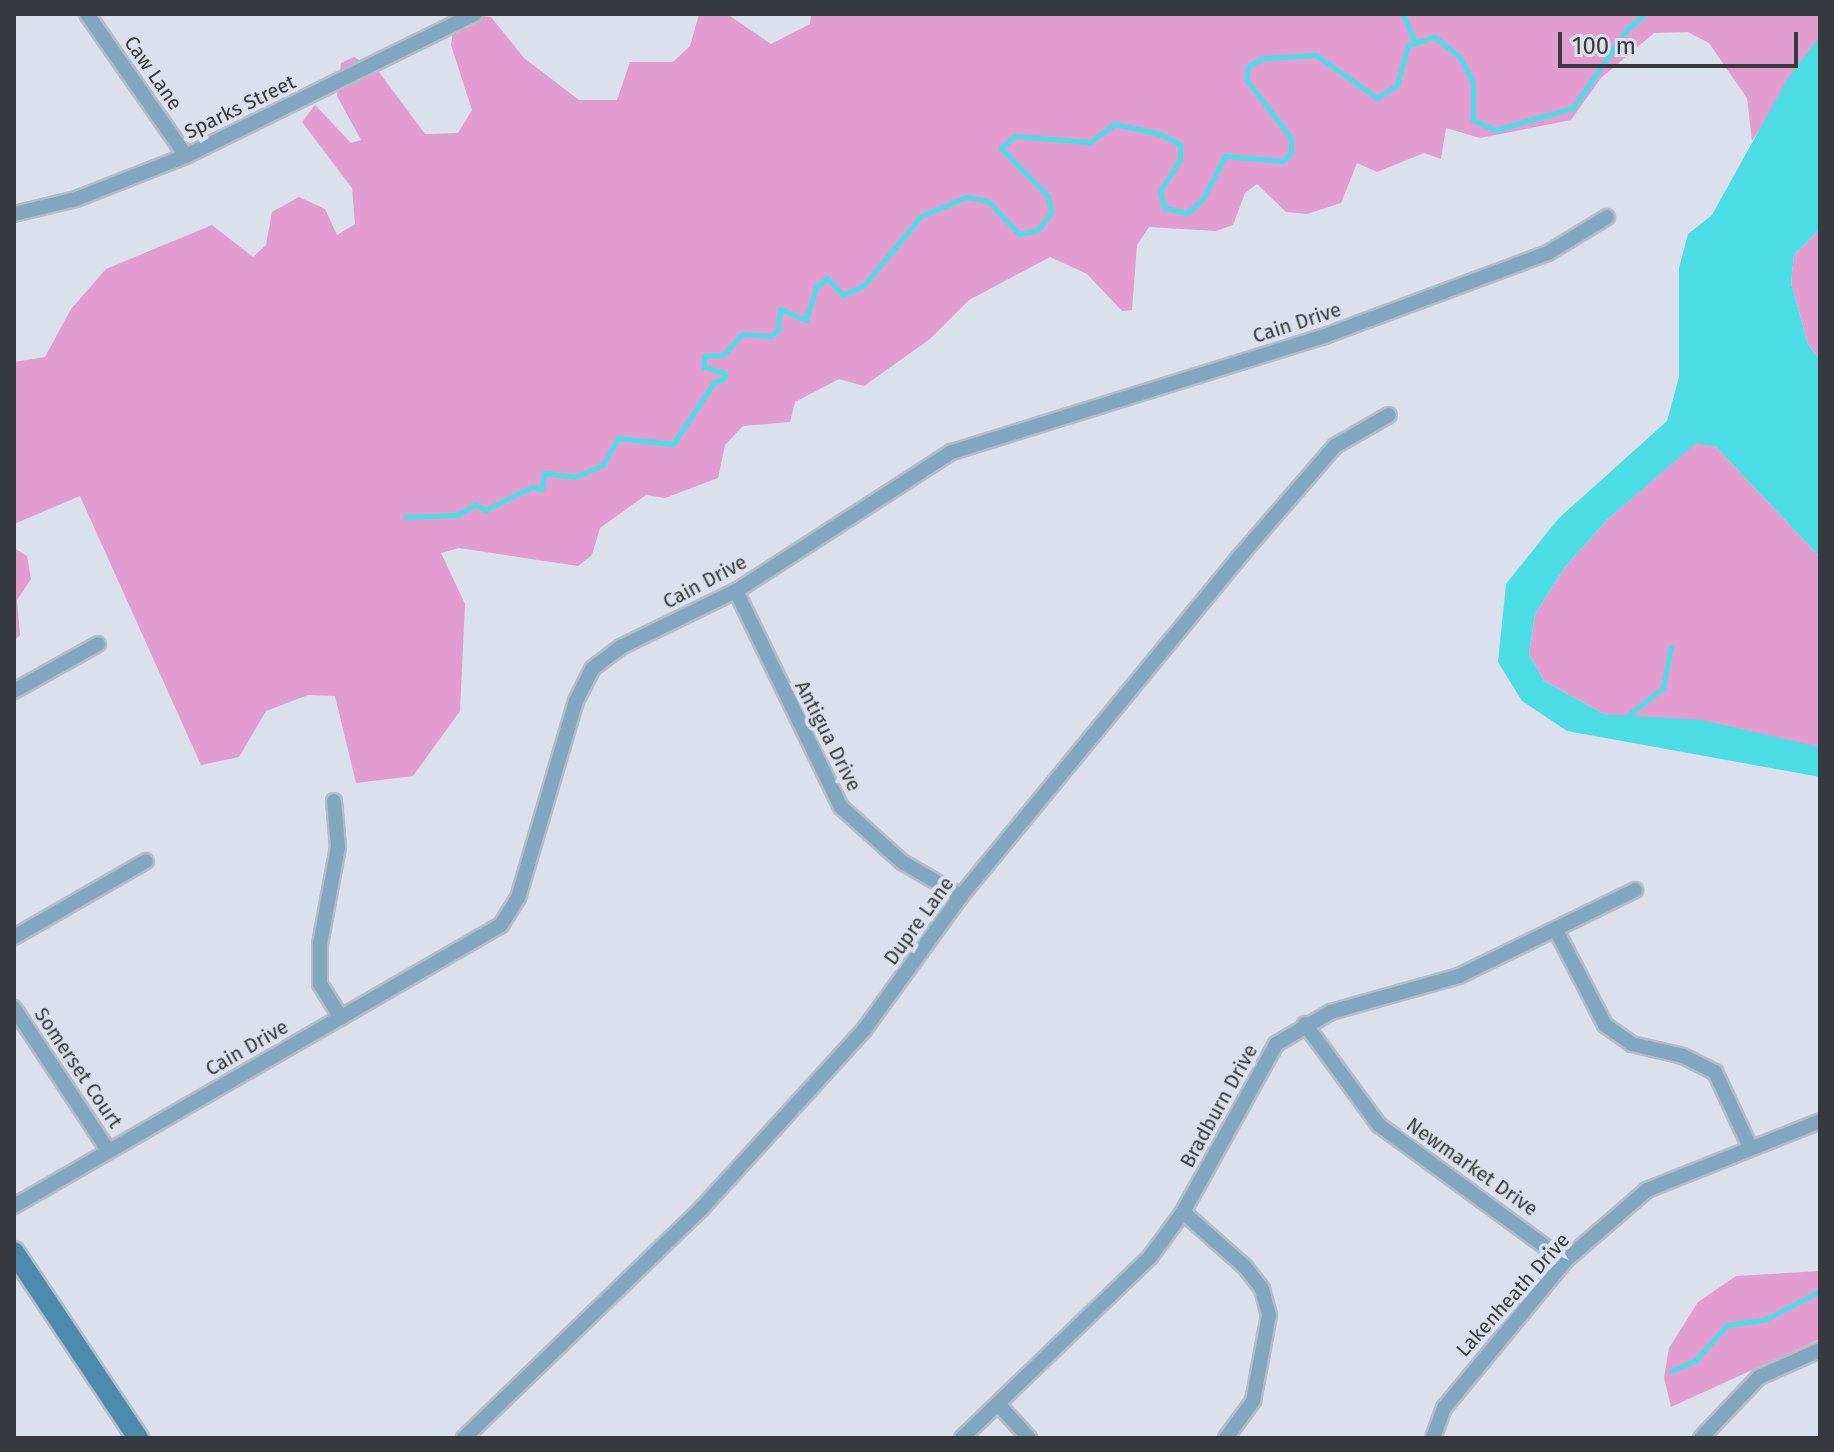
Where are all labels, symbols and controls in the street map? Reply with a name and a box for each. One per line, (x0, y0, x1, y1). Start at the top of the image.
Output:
scale bar (1562, 16, 1802, 66)
street label: Caw Lane (119, 31, 187, 115)
text: 100 m (1572, 32, 1636, 60)
street label: Sparks Street (181, 70, 299, 144)
street label: Cain Drive (1250, 297, 1344, 349)
street label: Cain Drive (659, 550, 751, 614)
street label: Antigua Drive (790, 677, 866, 795)
street label: Dupre Lane (879, 872, 959, 970)
street label: Somerset Court (29, 1003, 127, 1133)
street label: Cain Drive (201, 1015, 293, 1081)
street label: Bradburn Drive (1175, 1040, 1263, 1172)
street label: Newmarket Drive (1402, 1113, 1542, 1221)
street label: Lakenheath Drive (1451, 1228, 1575, 1362)

